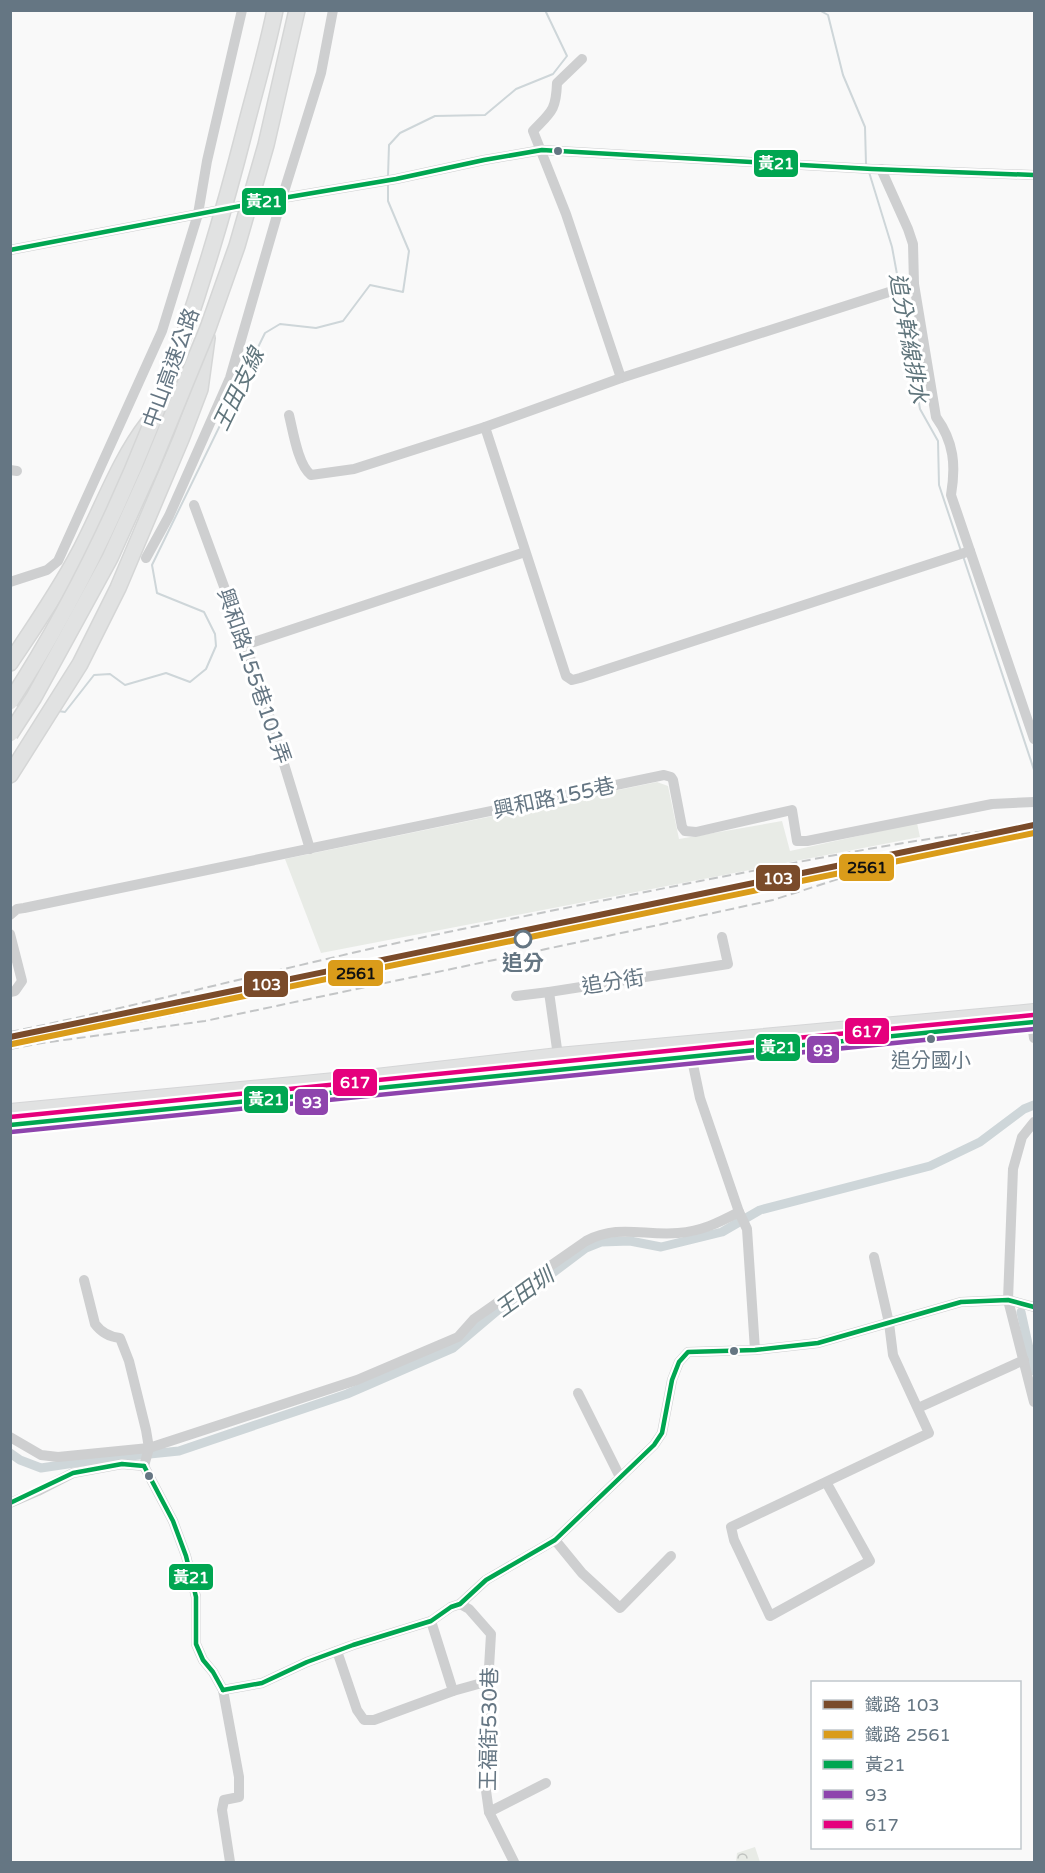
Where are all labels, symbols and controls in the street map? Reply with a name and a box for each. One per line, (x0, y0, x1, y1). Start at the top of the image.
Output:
unlabelled marker (552, 145, 564, 157)
line badge: 黃21 (753, 149, 799, 178)
text: 黃21 (758, 154, 794, 174)
line badge: 黃21 (241, 187, 287, 216)
text: 黃21 (246, 192, 282, 212)
water label: 追分幹線排水 (884, 271, 932, 406)
street label: 中山高速公路 (138, 305, 205, 432)
water label: 王田支線 (208, 342, 271, 435)
street label: 興和路155巷101弄 (212, 585, 295, 767)
street label: 興和路155巷 (491, 773, 617, 824)
line badge: 2561 (838, 853, 895, 882)
text: 2561 (847, 858, 887, 878)
line badge: 103 (755, 864, 801, 892)
text: 103 (763, 869, 793, 889)
marker: 追分 (514, 930, 532, 948)
place label: 追分 (502, 951, 544, 976)
line badge: 2561 (327, 959, 384, 987)
text: 2561 (336, 964, 376, 984)
street label: 追分街 (580, 965, 646, 1000)
line badge: 103 (243, 970, 289, 998)
text: 103 (251, 975, 281, 995)
line badge: 617 (844, 1017, 890, 1045)
text: 617 (852, 1022, 882, 1042)
line badge: 黃21 (755, 1033, 801, 1062)
marker: 追分國小 (925, 1033, 937, 1045)
line badge: 93 (806, 1035, 840, 1064)
text: 黃21 (760, 1038, 796, 1058)
text: 93 (813, 1041, 833, 1061)
place label: 追分國小 (891, 1049, 971, 1073)
line badge: 617 (332, 1068, 378, 1097)
text: 617 (340, 1073, 370, 1093)
line badge: 黃21 (243, 1085, 289, 1114)
line badge: 93 (294, 1088, 329, 1116)
text: 黃21 (248, 1090, 284, 1110)
text: 93 (302, 1093, 322, 1113)
water label: 王田圳 (490, 1261, 561, 1323)
unlabelled marker (728, 1345, 740, 1357)
unlabelled marker (143, 1470, 155, 1482)
line badge: 黃21 (168, 1563, 214, 1591)
text: 黃21 (173, 1568, 209, 1588)
street label: 王福街530巷 (476, 1667, 503, 1791)
legend (811, 1681, 1021, 1849)
text: 鐵路 103 (865, 1694, 940, 1716)
text: 鐵路 2561 (865, 1724, 951, 1746)
text: 黃21 (865, 1754, 906, 1776)
text: 93 (865, 1784, 888, 1806)
text: 617 (865, 1814, 899, 1836)

